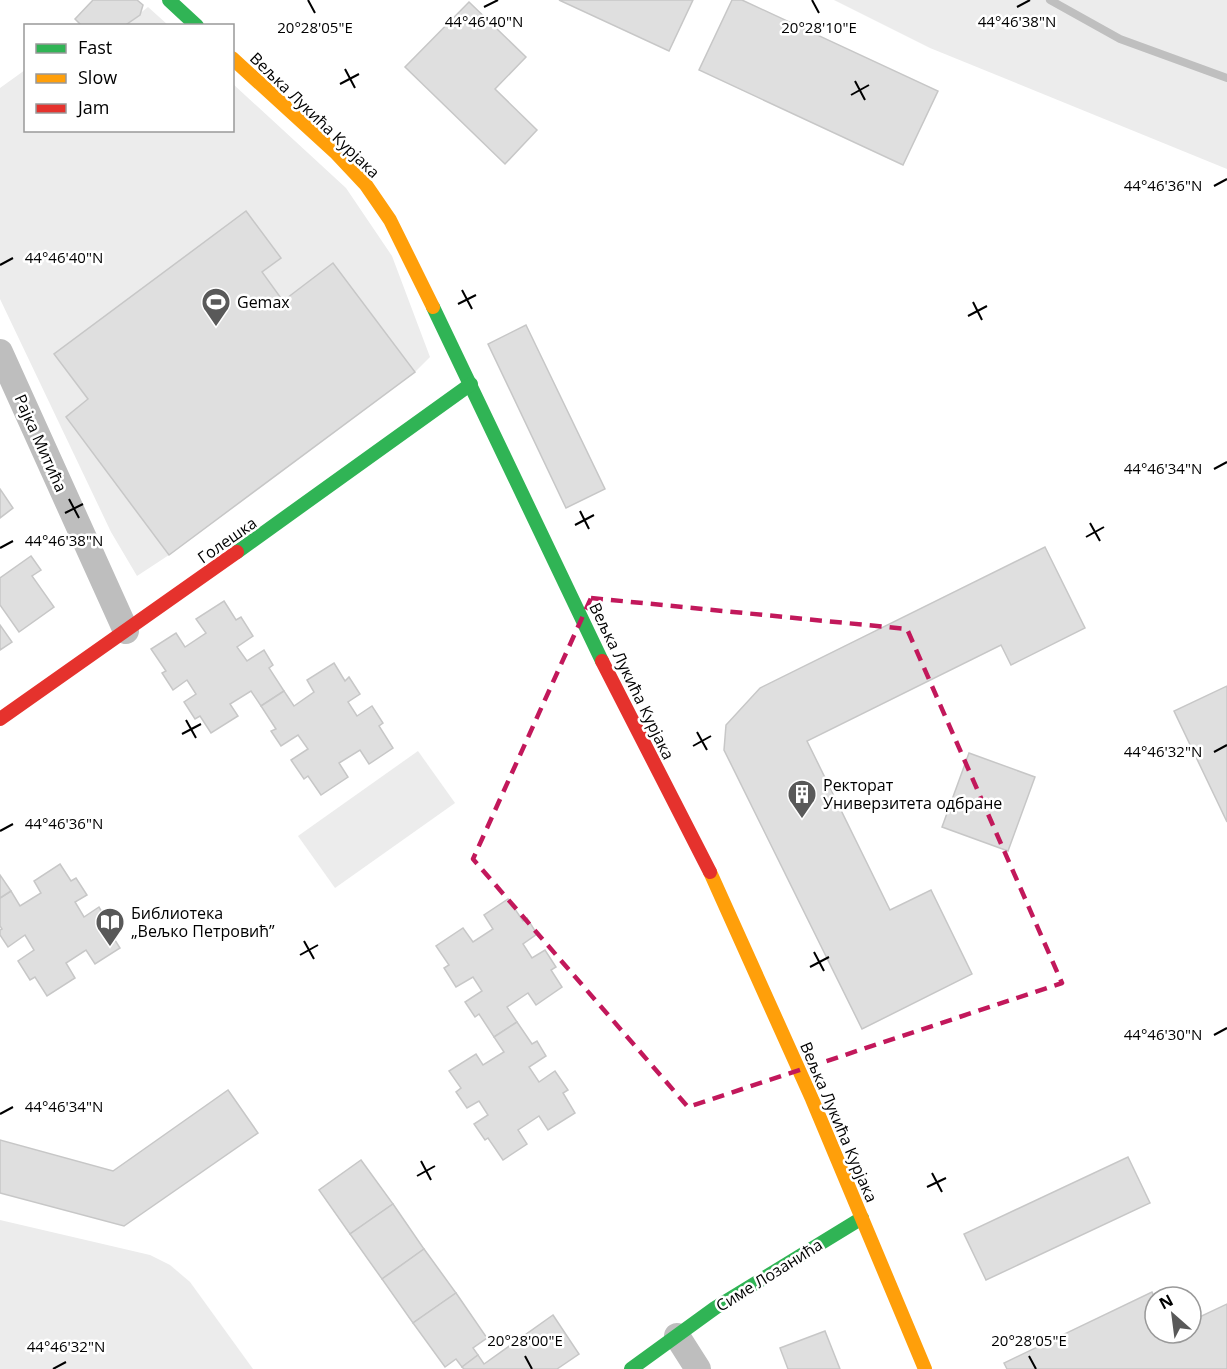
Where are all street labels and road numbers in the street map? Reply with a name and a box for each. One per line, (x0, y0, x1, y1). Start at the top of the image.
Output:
street label: Вељка Лукића Курјака (245, 47, 385, 183)
street label: Рајка Митића (10, 391, 72, 495)
street label: Голешка (193, 512, 261, 568)
street label: Вељка Лукића Курјака (584, 599, 680, 763)
street label: Вељка Лукића Курјака (795, 1038, 883, 1206)
street label: Симе Лозанића (712, 1233, 826, 1317)

